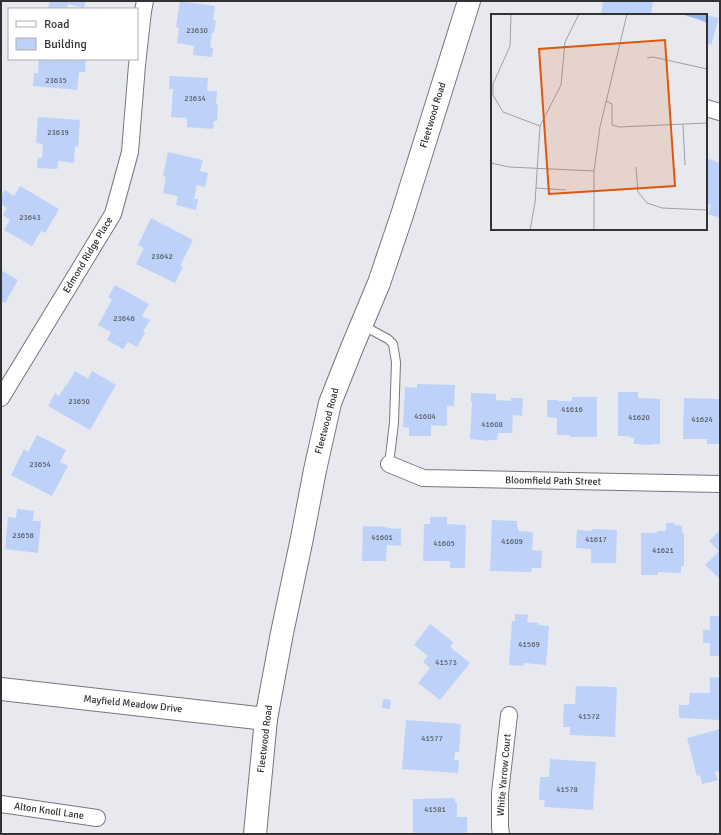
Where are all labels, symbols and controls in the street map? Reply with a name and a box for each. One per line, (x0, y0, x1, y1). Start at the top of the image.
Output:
legend (8, 8, 138, 60)
inset map (491, 14, 707, 230)
text: Road (44, 17, 70, 32)
house number: 23630 (186, 25, 208, 35)
text: Building (44, 37, 87, 52)
house number: 23635 (45, 75, 67, 85)
street label: Fleetwood Road (417, 81, 449, 149)
house number: 23634 (184, 93, 206, 103)
house number: 23639 (47, 127, 69, 137)
house number: 23643 (19, 212, 41, 222)
street label: Edmond Ridge Place (61, 215, 115, 295)
house number: 23642 (151, 251, 173, 261)
house number: 23646 (113, 313, 135, 323)
street label: Fleetwood Road (312, 387, 342, 455)
house number: 23650 (68, 396, 90, 406)
house number: 41616 (561, 404, 583, 414)
house number: 41604 (414, 411, 436, 421)
house number: 41620 (628, 412, 650, 422)
house number: 41624 (691, 414, 713, 424)
house number: 41608 (481, 419, 503, 429)
house number: 23654 (29, 459, 51, 469)
street label: Bloomfield Path Street (505, 474, 602, 488)
house number: 23658 (12, 530, 34, 540)
house number: 41601 (371, 532, 393, 542)
house number: 41617 (585, 534, 607, 544)
house number: 41609 (501, 536, 523, 546)
house number: 41605 (433, 538, 455, 548)
house number: 41621 (652, 545, 674, 555)
house number: 41569 (518, 639, 540, 649)
house number: 41573 (435, 657, 457, 667)
street label: Mayfield Meadow Drive (83, 693, 183, 715)
street label: Fleetwood Road (255, 704, 275, 774)
house number: 41572 (578, 711, 600, 721)
house number: 41577 (421, 733, 443, 743)
street label: White Yarrow Court (494, 733, 514, 817)
house number: 41578 (556, 784, 578, 794)
street label: Alton Knoll Lane (13, 800, 85, 822)
house number: 41581 (424, 804, 446, 814)

